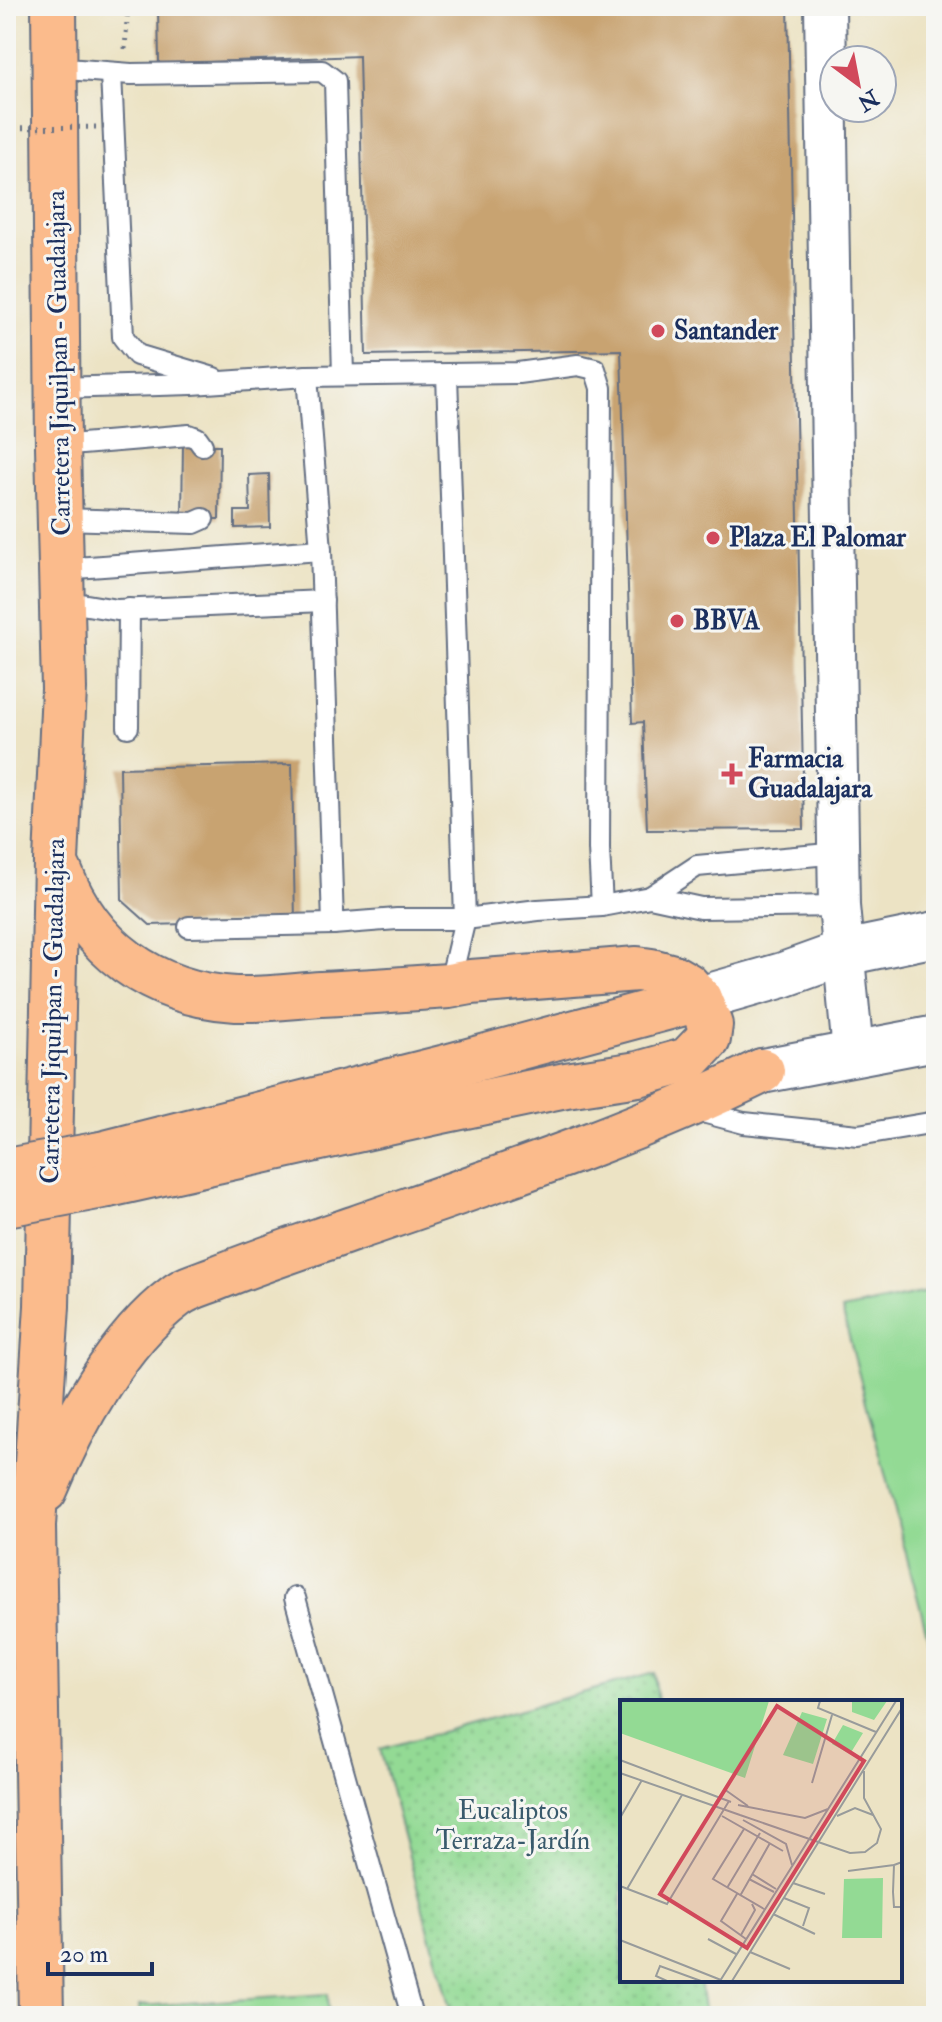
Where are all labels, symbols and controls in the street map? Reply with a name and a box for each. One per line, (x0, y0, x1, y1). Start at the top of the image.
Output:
north arrow (818, 44, 898, 124)
text: N (852, 82, 885, 117)
street label: Carretera Jiquilpan - Guadalajara (40, 190, 79, 536)
place label: Santander (674, 315, 779, 347)
marker: Santander (649, 322, 667, 340)
place label: Plaza El Palomar (729, 522, 906, 554)
marker: Plaza El Palomar (704, 529, 722, 547)
place label: BBVA (693, 605, 761, 637)
marker: BBVA (668, 612, 686, 630)
place label: Farmacia Guadalajara (748, 743, 873, 805)
marker: Farmacia Guadalajara (723, 765, 741, 783)
street label: Carretera Jiquilpan - Guadalajara (34, 838, 73, 1184)
inset map (620, 1700, 902, 1982)
park label: Eucaliptos Terraza-Jardín (436, 1795, 590, 1857)
scale bar (48, 1926, 152, 1976)
text: 20 m (60, 1939, 109, 1970)

